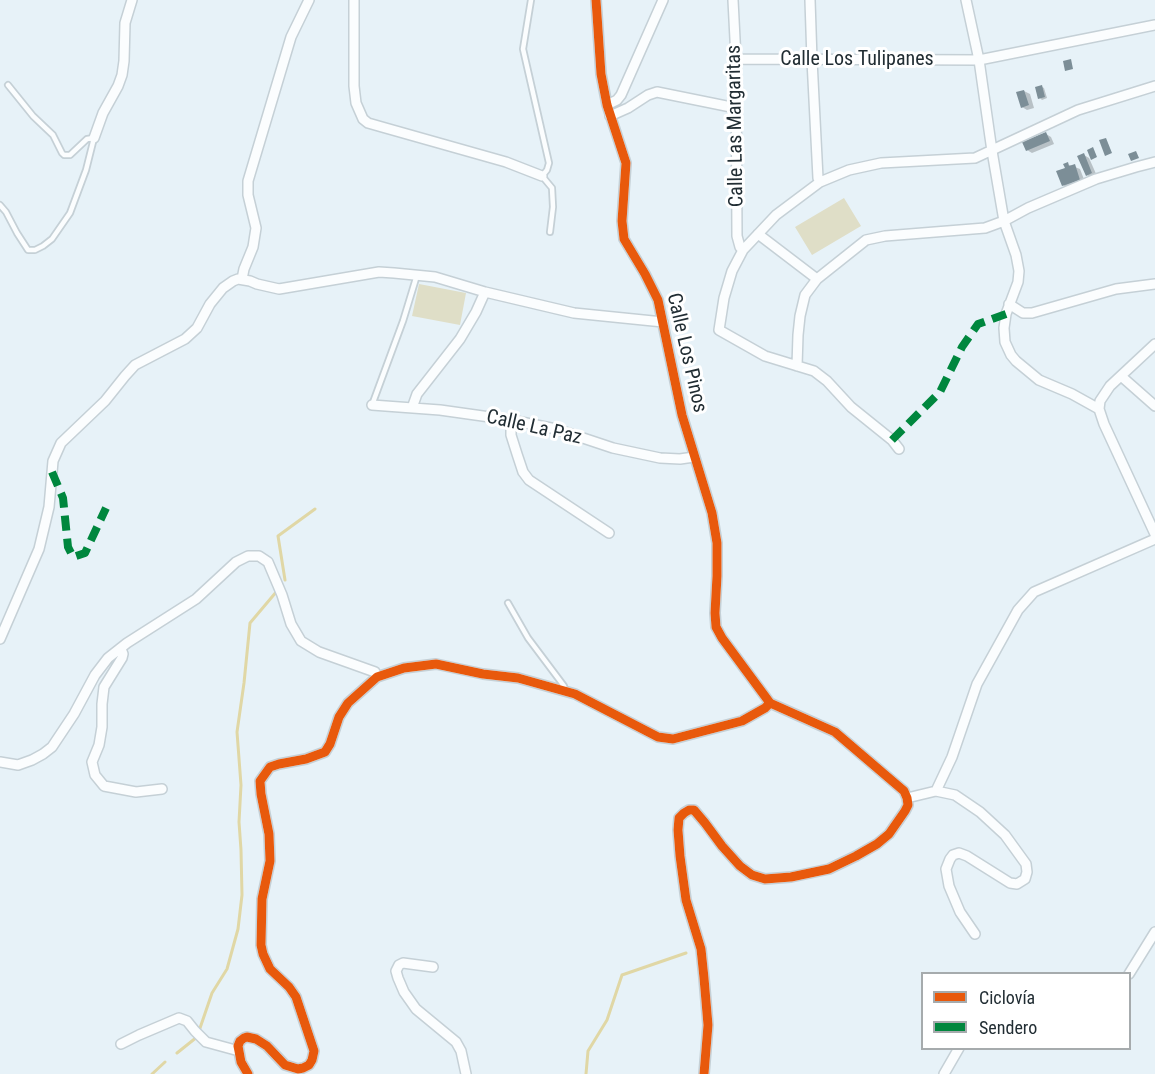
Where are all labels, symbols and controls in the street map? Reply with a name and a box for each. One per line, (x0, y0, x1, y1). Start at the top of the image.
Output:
street label: Calle Las Margaritas (723, 45, 749, 207)
street label: Calle Los Tulipanes (780, 48, 934, 72)
street label: Calle Los Pinos (661, 291, 711, 415)
street label: Calle La Paz (484, 405, 584, 451)
legend (921, 972, 1131, 1050)
text: Ciclovía (979, 987, 1035, 1008)
text: Sendero (979, 1017, 1037, 1038)

